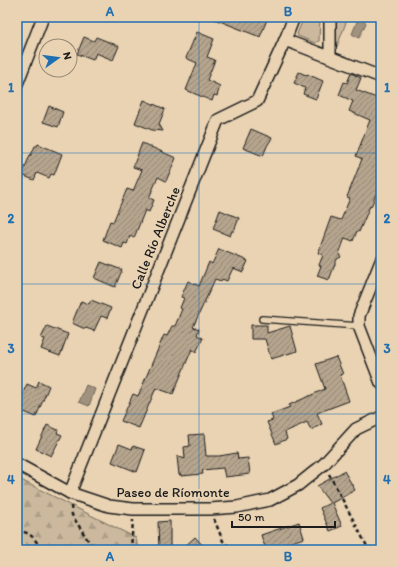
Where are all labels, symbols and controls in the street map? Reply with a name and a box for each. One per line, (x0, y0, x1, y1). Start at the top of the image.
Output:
text: A (105, 4, 115, 19)
text: B (284, 4, 293, 19)
north arrow (38, 38, 78, 78)
text: N (60, 51, 74, 61)
text: 1 (8, 80, 14, 95)
text: 1 (384, 80, 390, 95)
street label: Calle Río Alberche (127, 184, 184, 292)
text: 2 (8, 211, 15, 226)
text: 2 (384, 211, 391, 226)
text: 3 (7, 341, 15, 356)
text: 3 (383, 341, 391, 356)
text: 4 (7, 472, 15, 487)
text: 4 (383, 472, 391, 487)
street label: Paseo de Ríomonte (116, 484, 230, 501)
scale bar (232, 503, 335, 529)
text: 50 m (238, 510, 264, 524)
text: A (105, 549, 115, 564)
text: B (284, 549, 293, 564)

